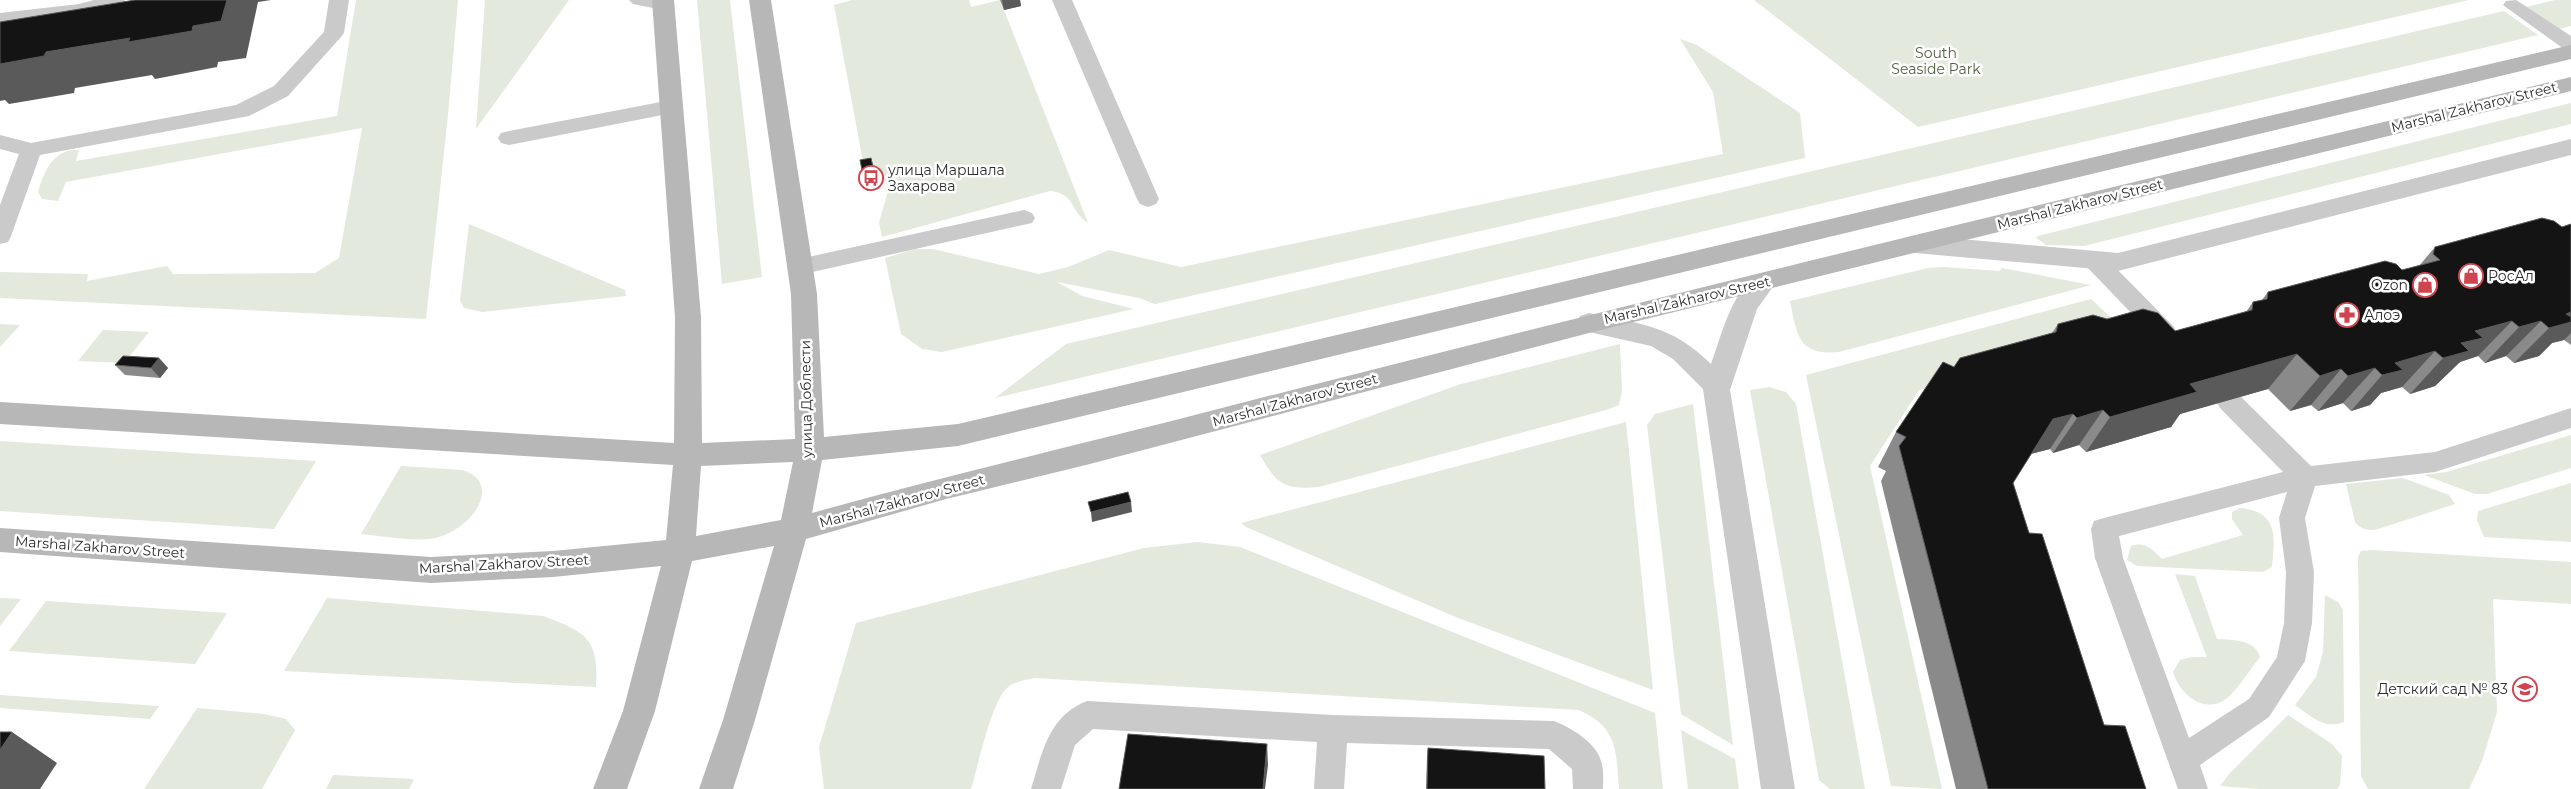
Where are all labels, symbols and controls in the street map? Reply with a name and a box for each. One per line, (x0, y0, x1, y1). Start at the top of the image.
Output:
park label: South Seaside Park (1891, 44, 1981, 78)
street label: Marshal Zakharov Street (2389, 78, 2559, 136)
place label: улица Маршала Захарова (887, 161, 1005, 195)
bus stop icon: улица Маршала Захарова (858, 165, 884, 191)
street label: Marshal Zakharov Street (1995, 175, 2165, 233)
shop icon: РосАл (2458, 263, 2484, 289)
place label: РосАл (2488, 267, 2534, 285)
street label: Marshal Zakharov Street (1602, 272, 1772, 328)
shop icon: Ozon (2412, 272, 2438, 298)
place label: Ozon (2371, 276, 2408, 294)
pharmacy icon: Алоэ (2334, 302, 2360, 328)
place label: Алоэ (2364, 306, 2400, 324)
street label: улица Доблести (796, 340, 816, 459)
street label: Marshal Zakharov Street (1210, 369, 1380, 431)
street label: Marshal Zakharov Street (817, 470, 987, 532)
street label: Marshal Zakharov Street (14, 532, 186, 562)
street label: Marshal Zakharov Street (419, 551, 590, 577)
school or university icon: Детский сад № 83 (2512, 676, 2538, 702)
place label: Детский сад № 83 (2377, 680, 2508, 698)

